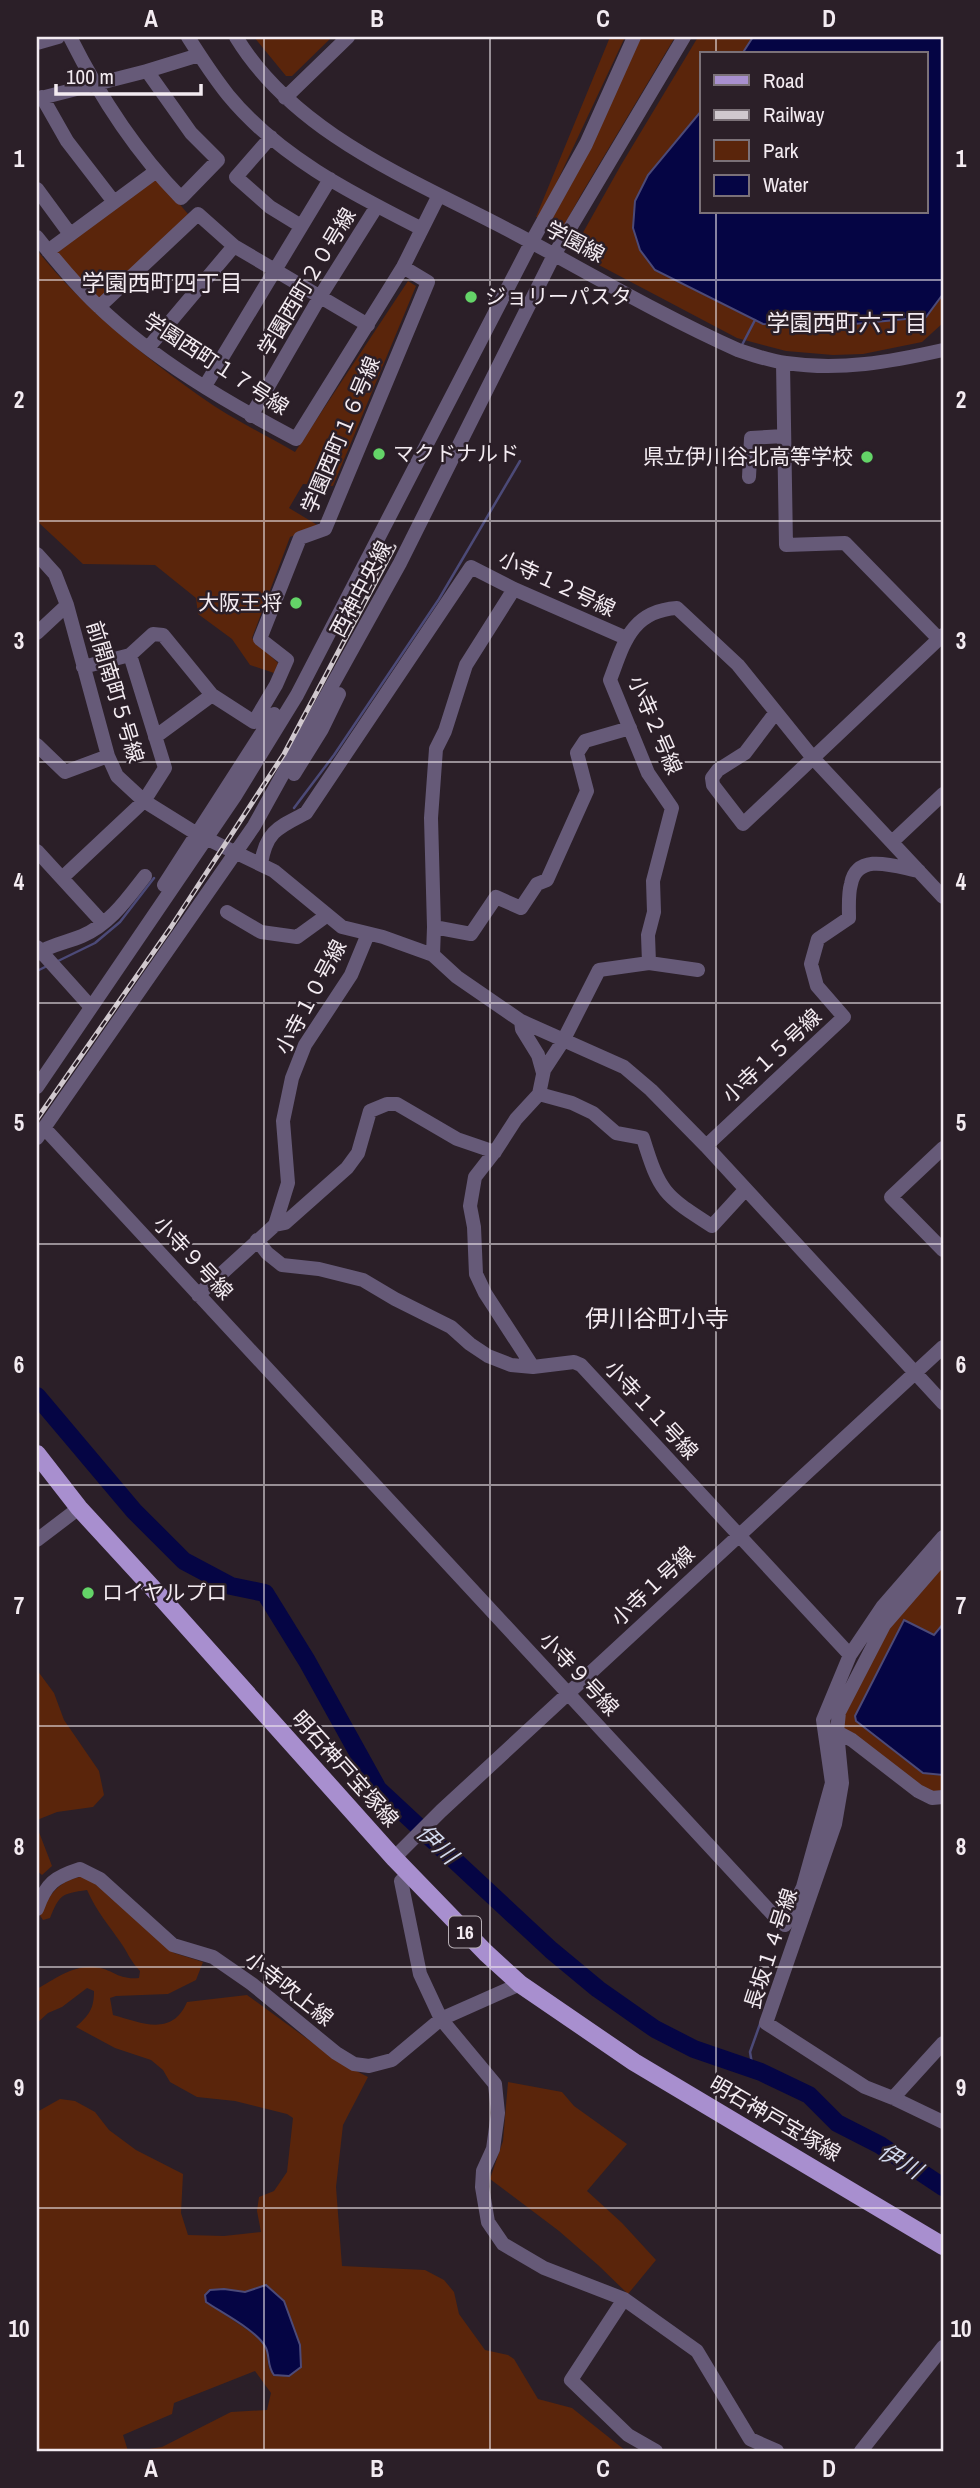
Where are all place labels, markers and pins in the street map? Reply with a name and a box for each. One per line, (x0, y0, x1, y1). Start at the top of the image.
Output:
place label: ジョリーパスタ (485, 282, 632, 311)
marker: ジョリーパスタ (463, 289, 479, 305)
place label: マクドナルド (393, 439, 519, 468)
place label: 県立伊川谷北高等学校 (643, 442, 853, 471)
marker: マクドナルド (371, 446, 387, 462)
marker: 県立伊川谷北高等学校 (859, 449, 875, 465)
place label: 大阪王将 (198, 588, 282, 617)
marker: 大阪王将 (288, 595, 304, 611)
place label: ロイヤルプロ (102, 1578, 227, 1607)
marker: ロイヤルプロ (80, 1585, 96, 1601)

